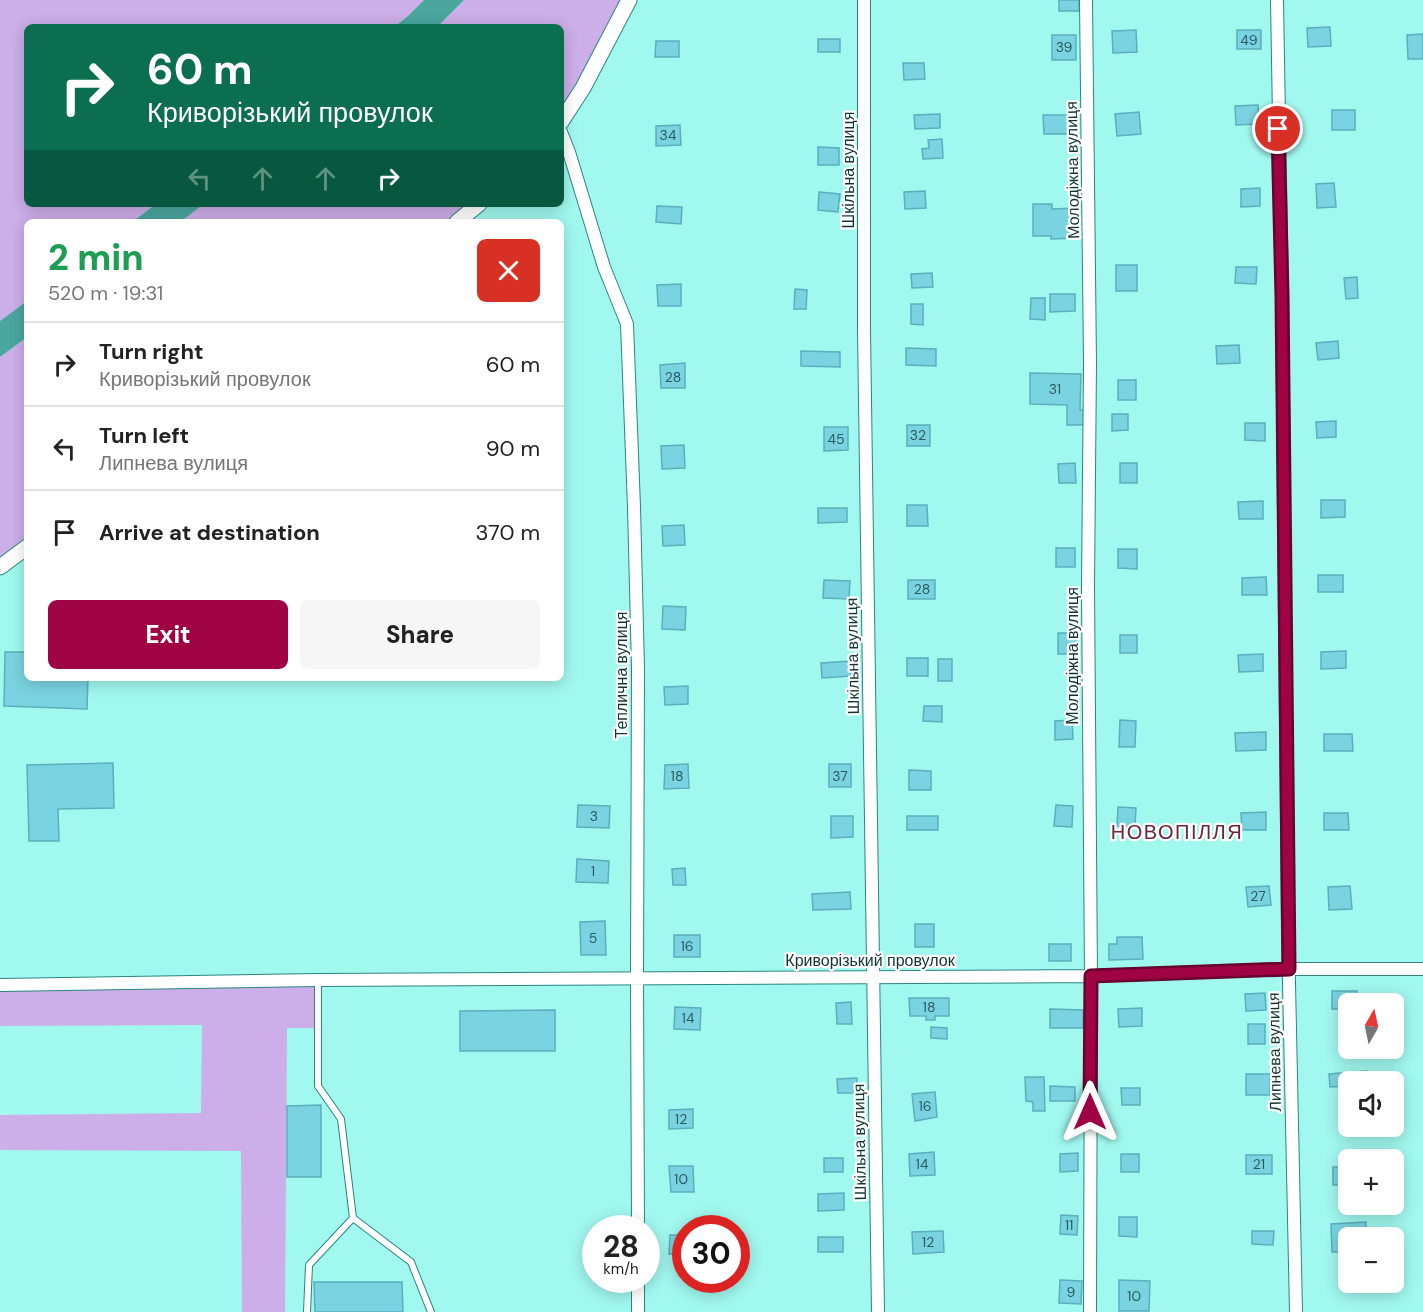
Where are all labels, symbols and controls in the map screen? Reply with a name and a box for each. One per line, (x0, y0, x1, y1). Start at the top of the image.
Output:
house number: 49 (1240, 31, 1258, 49)
house number: 39 (1056, 38, 1073, 56)
text: 60 m (147, 42, 253, 97)
icon: right (48, 48, 126, 126)
text: Криворізький провулок (147, 95, 433, 130)
street label: Молодіжна вулиця (1061, 101, 1084, 239)
pin (1252, 103, 1303, 154)
street label: Шкільна вулиця (838, 112, 859, 228)
icon: arrive (1261, 112, 1294, 145)
house number: 34 (660, 126, 677, 144)
icon: left (183, 162, 216, 195)
icon: ahead (246, 162, 279, 195)
icon: ahead (309, 162, 342, 195)
icon: right (372, 162, 405, 195)
text: 2 min (48, 234, 144, 281)
button: close (477, 239, 540, 302)
text: 520 m · 19:31 (48, 280, 163, 306)
text: Turn right (99, 337, 204, 366)
icon: right (48, 348, 81, 381)
text: 60 m (486, 350, 540, 379)
text: Криворізький провулок (99, 366, 311, 392)
house number: 28 (665, 368, 681, 386)
house number: 31 (1049, 380, 1061, 398)
text: Turn left (99, 421, 189, 450)
house number: 32 (910, 426, 926, 444)
house number: 45 (827, 430, 845, 448)
icon: left (48, 432, 81, 465)
text: 90 m (486, 434, 540, 463)
text: Липнева вулиця (99, 450, 248, 476)
icon: arrive (48, 516, 81, 549)
text: Arrive at destination (99, 518, 320, 547)
text: 370 m (475, 518, 540, 547)
house number: 28 (914, 580, 930, 598)
street label: Молодіжна вулиця (1062, 587, 1083, 725)
street label: Шкільна вулиця (841, 597, 864, 715)
button: Exit (48, 600, 288, 669)
button: Share (300, 600, 540, 669)
street label: Теплична вулиця (611, 612, 632, 738)
house number: 18 (671, 767, 683, 785)
house number: 37 (832, 767, 848, 785)
house number: 3 (590, 807, 598, 825)
district label: НОВОПІЛЛЯ (1111, 819, 1243, 845)
house number: 1 (591, 862, 595, 880)
house number: 27 (1250, 887, 1266, 905)
house number: 5 (589, 929, 597, 947)
house number: 16 (680, 937, 694, 955)
street label: Криворізький провулок (785, 950, 956, 971)
street label: Липнева вулиця (1263, 992, 1286, 1112)
north arrow (1338, 993, 1404, 1059)
map controls (1338, 993, 1404, 1293)
house number: 18 (923, 998, 935, 1016)
house number: 14 (682, 1009, 695, 1027)
button: sound (1338, 1071, 1404, 1137)
position arrow (1058, 1080, 1122, 1144)
street label: Шкільна вулиця (848, 1083, 871, 1201)
house number: 16 (918, 1097, 932, 1115)
house number: 12 (675, 1110, 687, 1128)
button: + (1338, 1149, 1404, 1215)
house number: 14 (916, 1155, 929, 1173)
house number: 21 (1253, 1155, 1265, 1173)
house number: 10 (674, 1170, 688, 1188)
speed limit sign: 30 (672, 1215, 750, 1293)
house number: 11 (1065, 1216, 1073, 1234)
text: 28 (603, 1227, 639, 1266)
button: − (1338, 1227, 1404, 1293)
house number: 12 (922, 1233, 934, 1251)
text: km/h (603, 1259, 639, 1279)
house number: 9 (1067, 1283, 1076, 1301)
house number: 10 (1127, 1287, 1141, 1305)

